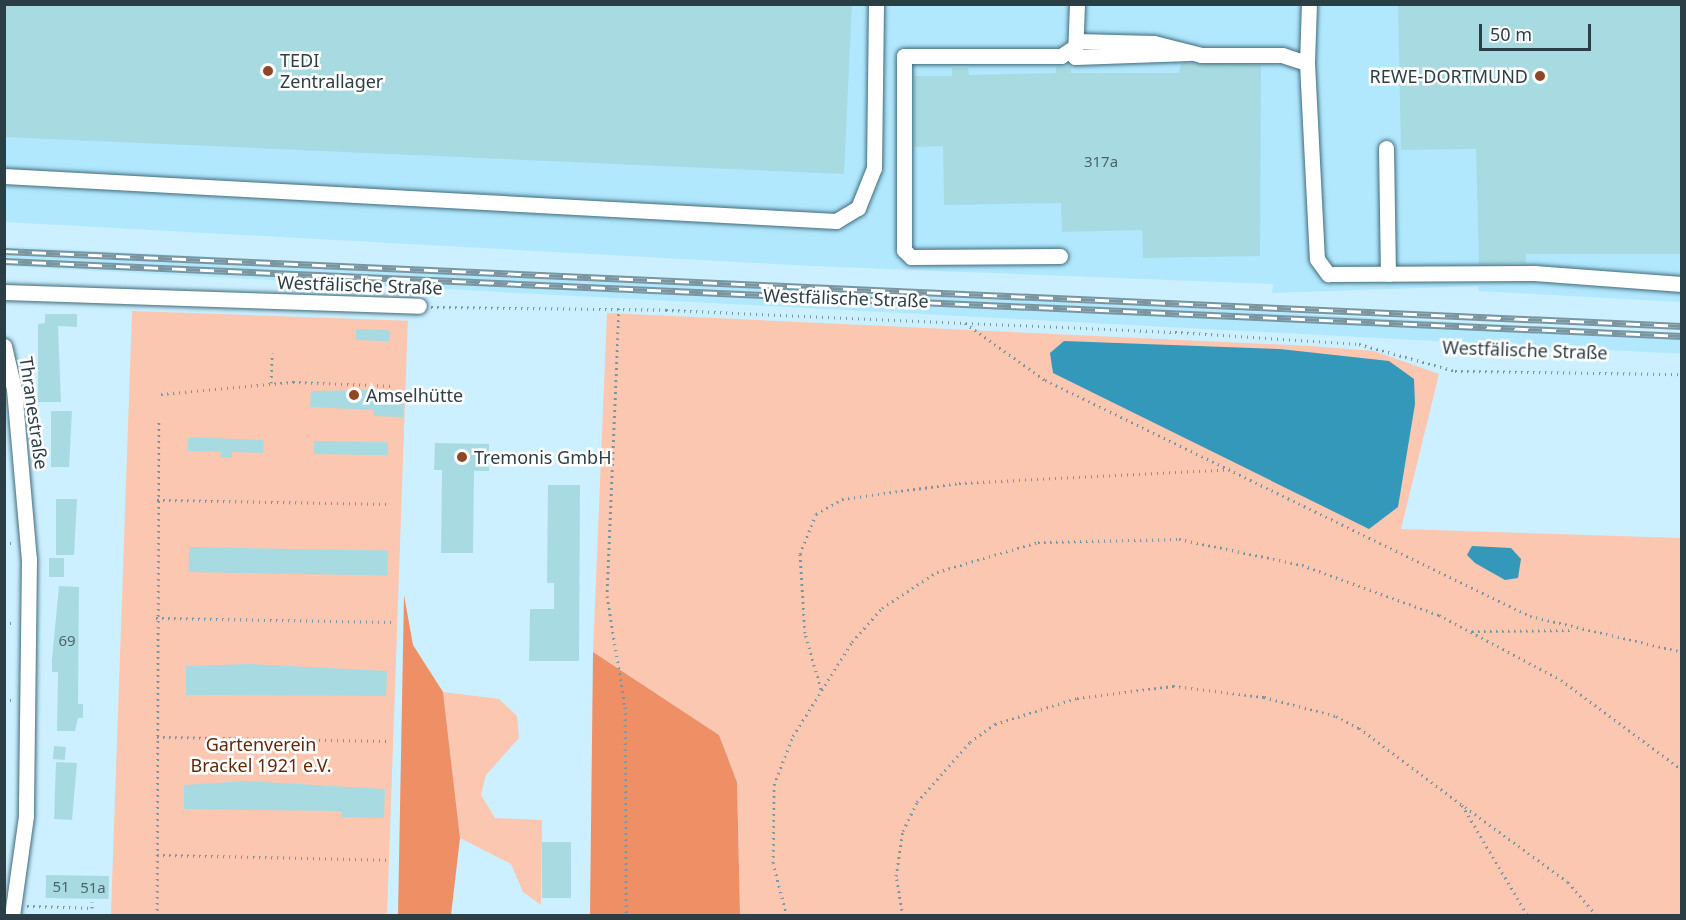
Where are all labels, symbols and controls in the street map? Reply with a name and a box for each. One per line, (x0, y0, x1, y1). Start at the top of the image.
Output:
scale bar (1482, 12, 1594, 50)
text: 50 m (1490, 22, 1532, 46)
place label: TEDI Zentrallager (280, 50, 383, 92)
marker: TEDI Zentrallager (261, 64, 275, 78)
place label: REWE-DORTMUND (1370, 65, 1528, 87)
marker: REWE-DORTMUND (1533, 69, 1547, 83)
house number: 317a (1084, 153, 1118, 171)
street label: Westfälische Straße (277, 271, 443, 299)
street label: Westfälische Straße (763, 284, 929, 312)
street label: Westfälische Straße (1442, 336, 1608, 364)
street label: Thranestraße (15, 355, 53, 471)
place label: Amselhütte (366, 384, 463, 406)
marker: Amselhütte (347, 388, 361, 402)
place label: Tremonis GmbH (474, 446, 611, 468)
marker: Tremonis GmbH (455, 450, 469, 464)
house number: 69 (58, 632, 76, 650)
park label: Gartenverein Brackel 1921 e.V. (190, 734, 332, 777)
house number: 51 (52, 878, 70, 896)
house number: 51a (80, 879, 106, 897)

